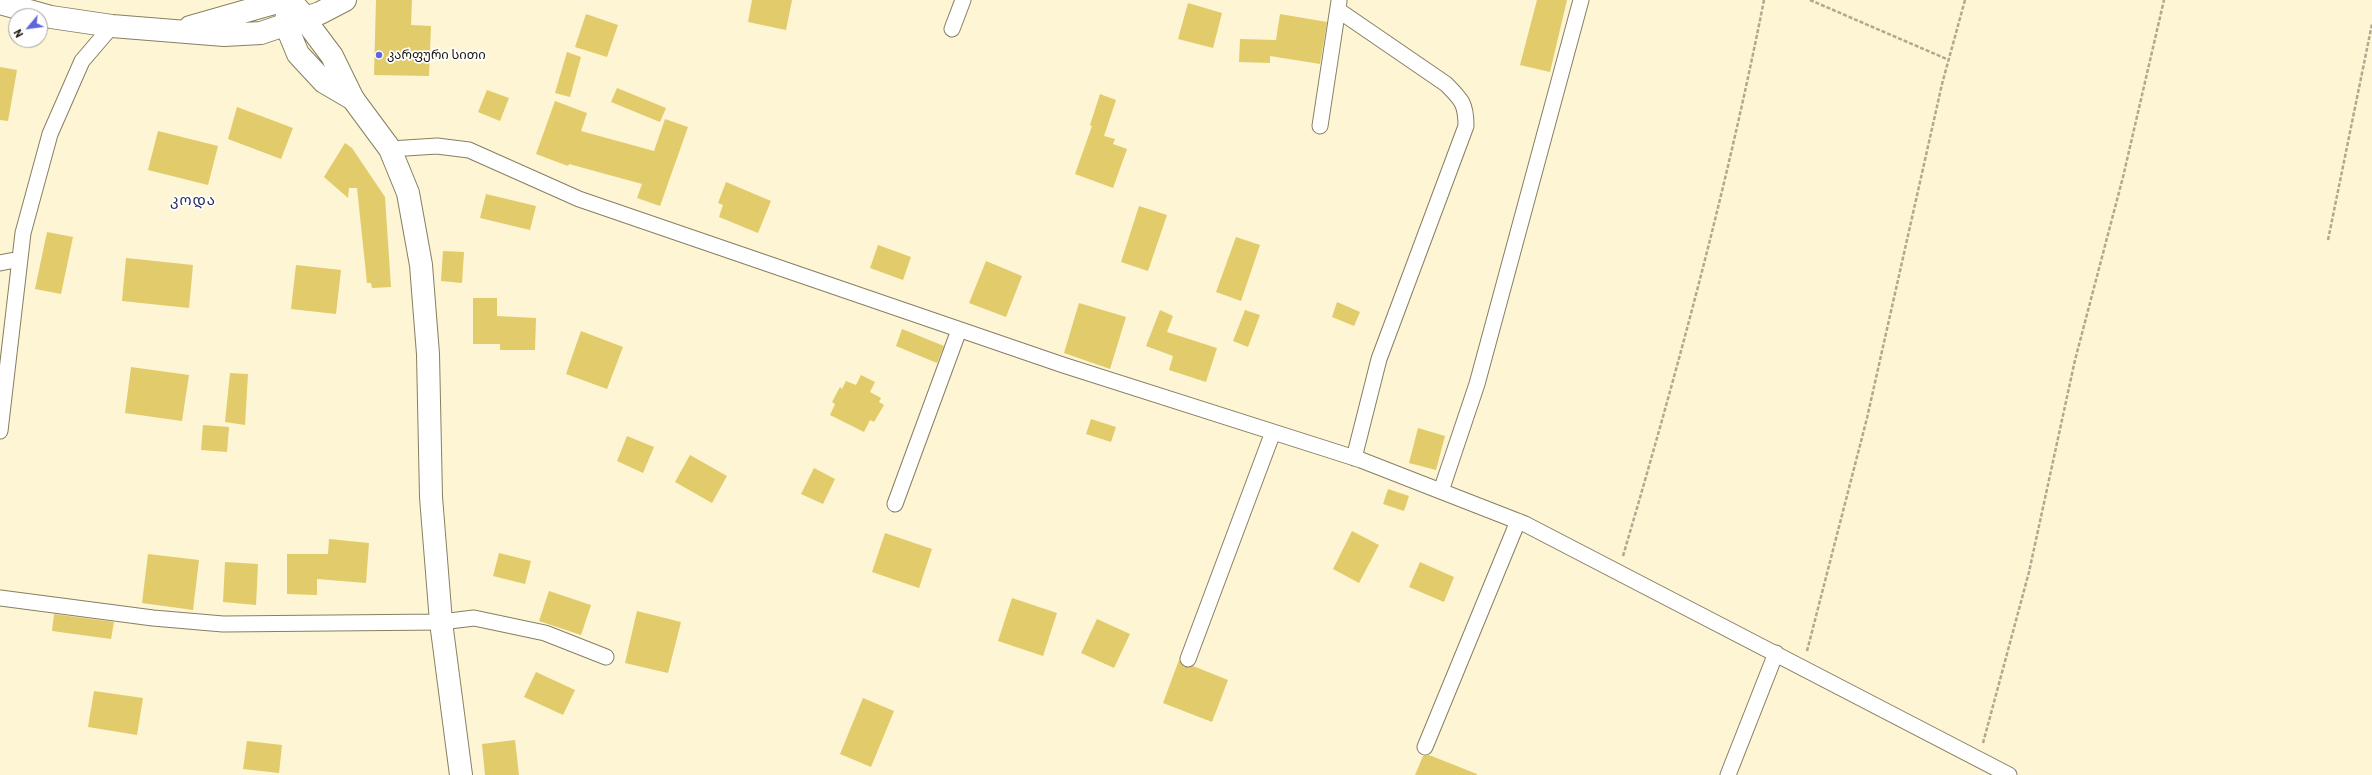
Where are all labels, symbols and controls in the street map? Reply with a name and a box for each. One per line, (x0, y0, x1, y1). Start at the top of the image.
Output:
north arrow (8, 8, 48, 48)
text: N (10, 27, 25, 40)
place label: კარფური სითი (387, 47, 486, 63)
marker: კარფური სითი (374, 50, 384, 60)
district label: კოდა (170, 191, 216, 209)

